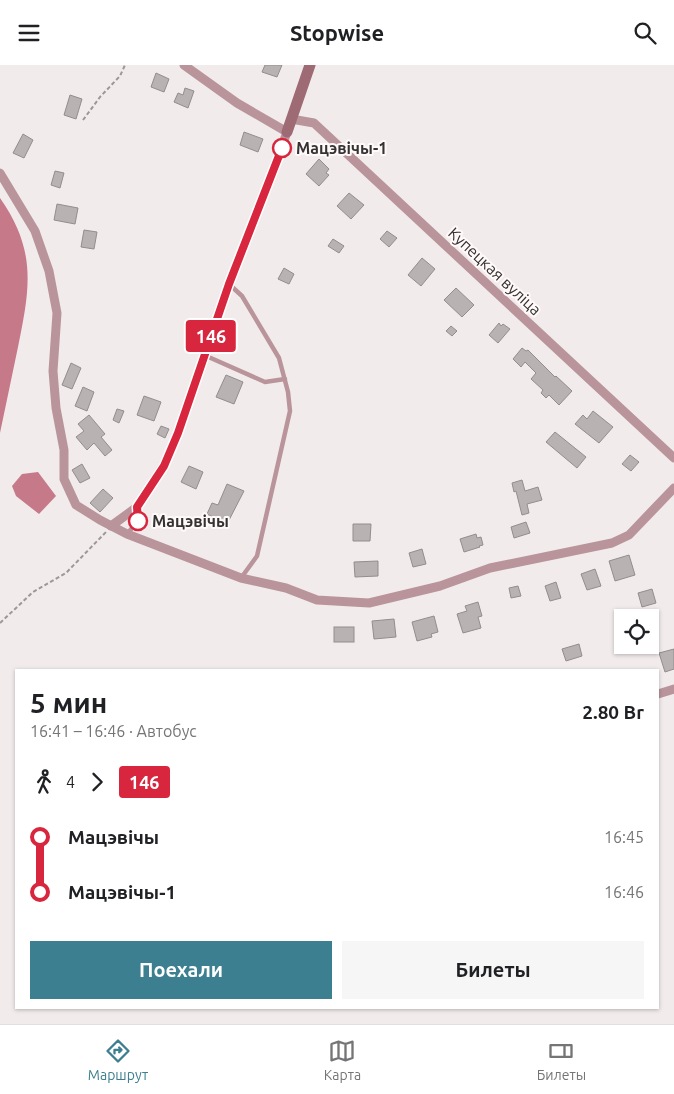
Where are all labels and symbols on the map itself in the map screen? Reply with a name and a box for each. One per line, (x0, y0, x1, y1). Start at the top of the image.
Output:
marker: Мацэвічы-1 (272, 138, 292, 158)
place label: Мацэвічы-1 (296, 139, 387, 157)
street label: Купецкая вуліца (445, 224, 545, 318)
line badge: 146 (182, 320, 240, 352)
marker: Мацэвічы (128, 511, 148, 531)
place label: Мацэвічы (152, 512, 229, 530)

